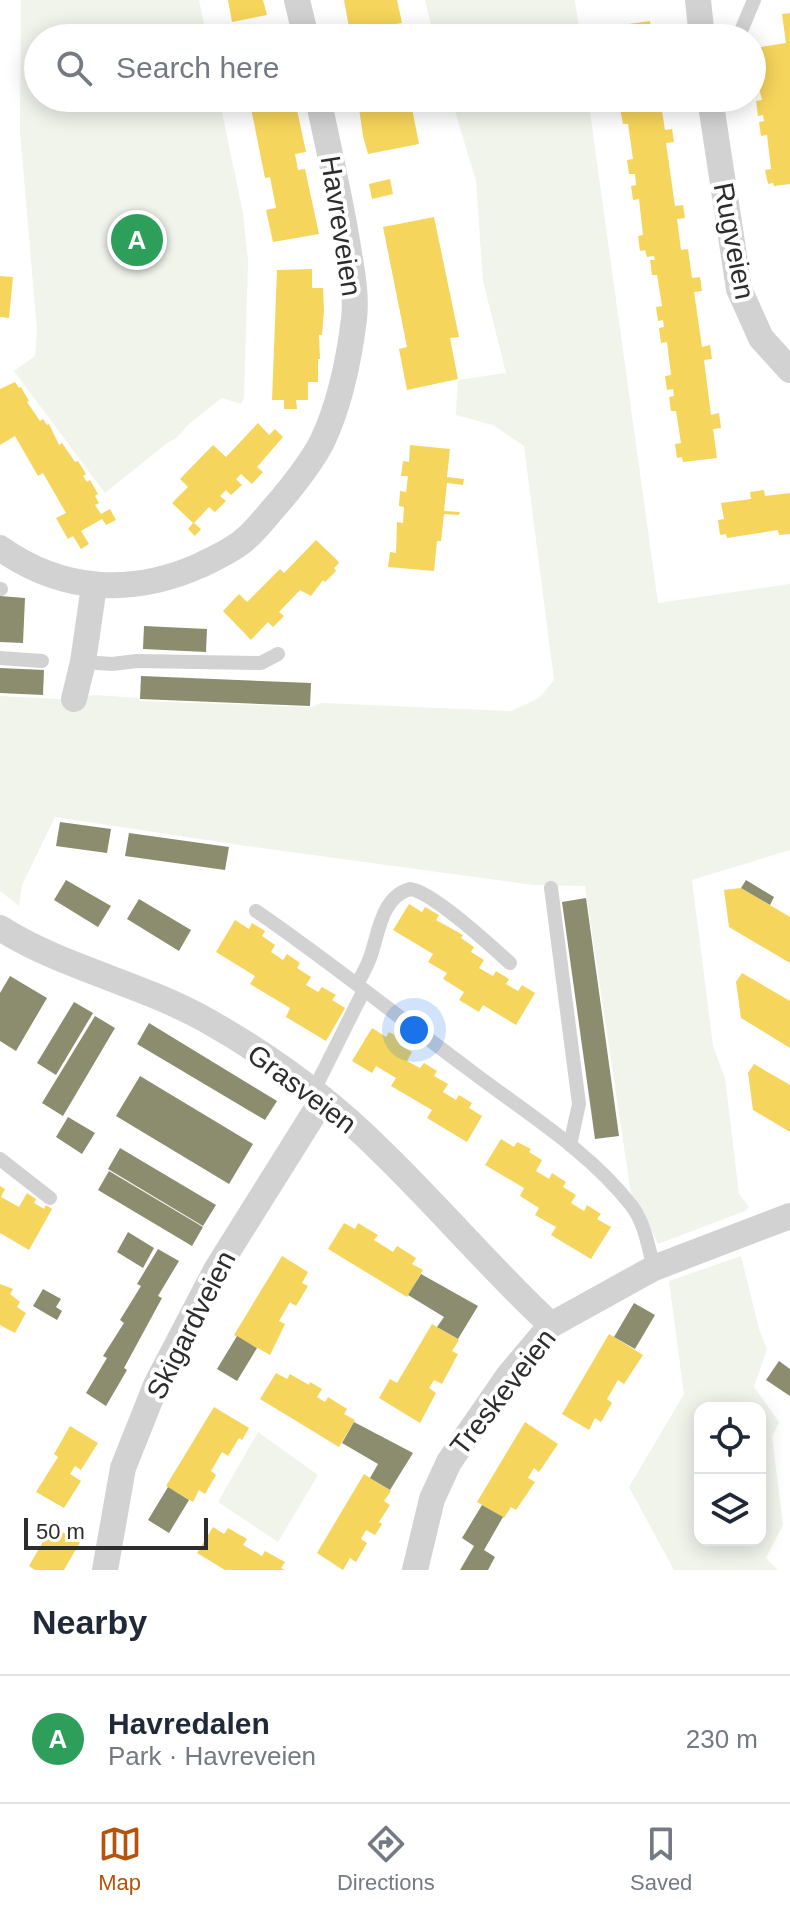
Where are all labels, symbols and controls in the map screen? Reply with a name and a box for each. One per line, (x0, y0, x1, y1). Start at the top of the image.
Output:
search box (24, 24, 766, 112)
icon: search (52, 46, 96, 90)
text: Search here (116, 51, 279, 84)
street label: Havreveien (315, 154, 367, 298)
street label: Rugveien (707, 180, 761, 302)
pin: A (111, 210, 163, 270)
your location (394, 1010, 434, 1050)
street label: Grasveien (242, 1038, 362, 1140)
street label: Skigardveien (140, 1246, 242, 1404)
street label: Treskeveien (444, 1323, 562, 1461)
map controls (694, 1402, 766, 1546)
button: locate (694, 1402, 766, 1474)
button: layers (694, 1474, 766, 1546)
scale bar (24, 1514, 208, 1550)
text: 50 m (36, 1519, 85, 1544)
text: Nearby (32, 1603, 147, 1641)
text: Havredalen (108, 1707, 270, 1740)
text: A (49, 1724, 67, 1754)
text: 230 m (686, 1724, 758, 1754)
text: Park · Havreveien (108, 1741, 316, 1771)
tab: Map (98, 1822, 142, 1896)
tab: Directions (337, 1822, 435, 1896)
tab: Saved (630, 1822, 692, 1896)

